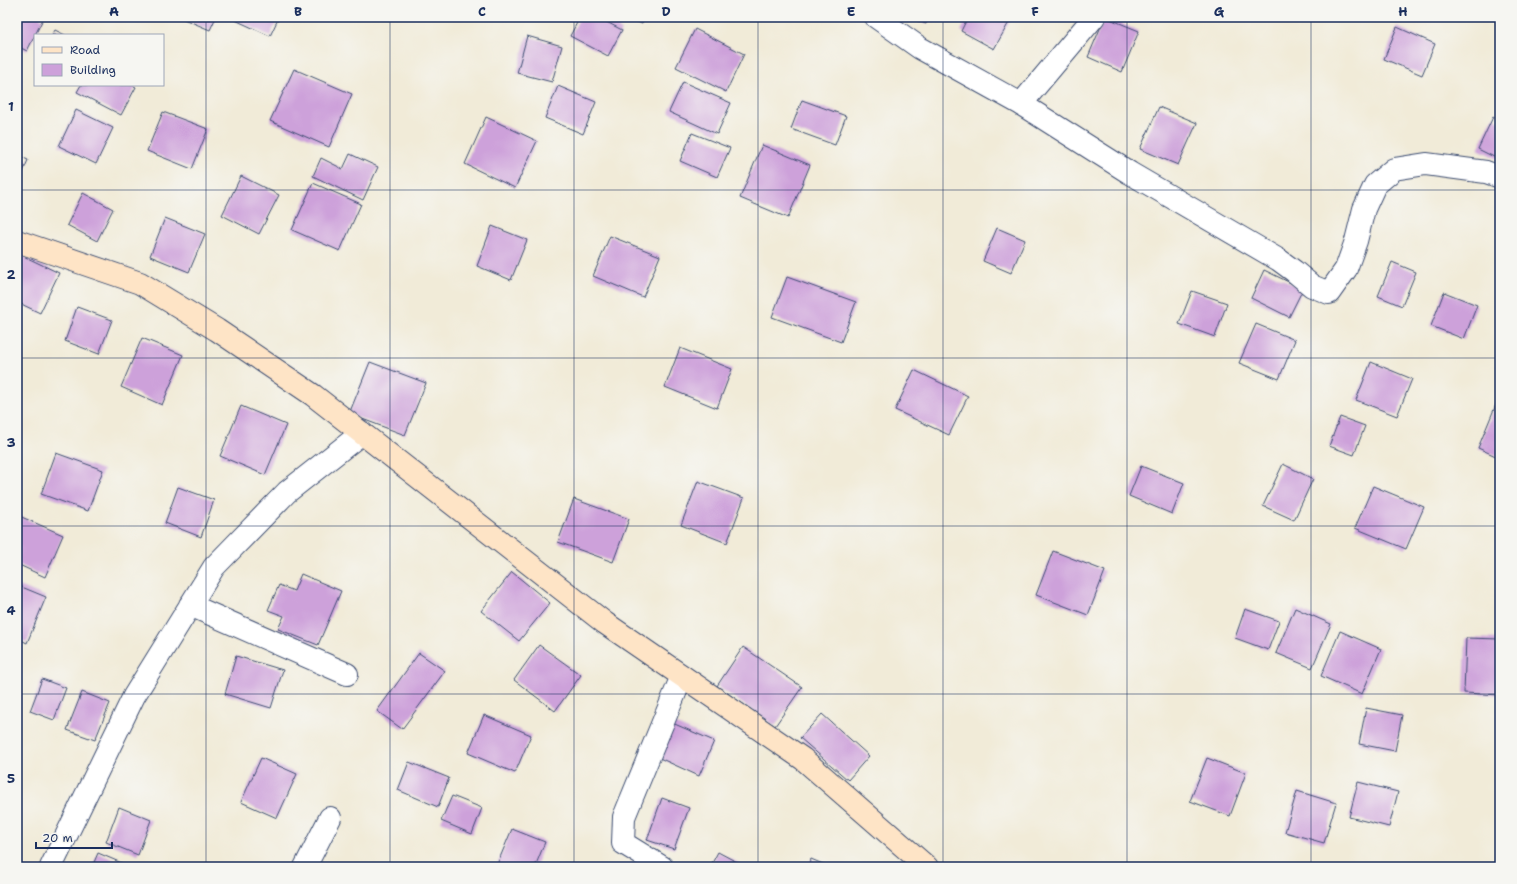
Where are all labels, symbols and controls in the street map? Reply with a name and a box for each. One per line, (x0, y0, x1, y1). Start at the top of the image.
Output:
text: A (109, 3, 119, 20)
text: B (294, 3, 302, 20)
text: C (478, 3, 486, 20)
text: D (661, 3, 671, 20)
text: E (847, 3, 856, 20)
text: F (1031, 3, 1039, 20)
text: G (1214, 3, 1225, 20)
text: H (1398, 3, 1408, 20)
legend (34, 34, 164, 86)
text: Road (70, 42, 101, 58)
text: Building (70, 62, 116, 78)
text: 1 (8, 98, 14, 115)
text: 2 (6, 266, 16, 283)
text: 3 (6, 434, 16, 451)
text: 4 (6, 602, 16, 619)
text: 5 (7, 770, 15, 787)
scale bar (36, 824, 112, 850)
text: 20 m (42, 830, 73, 846)

